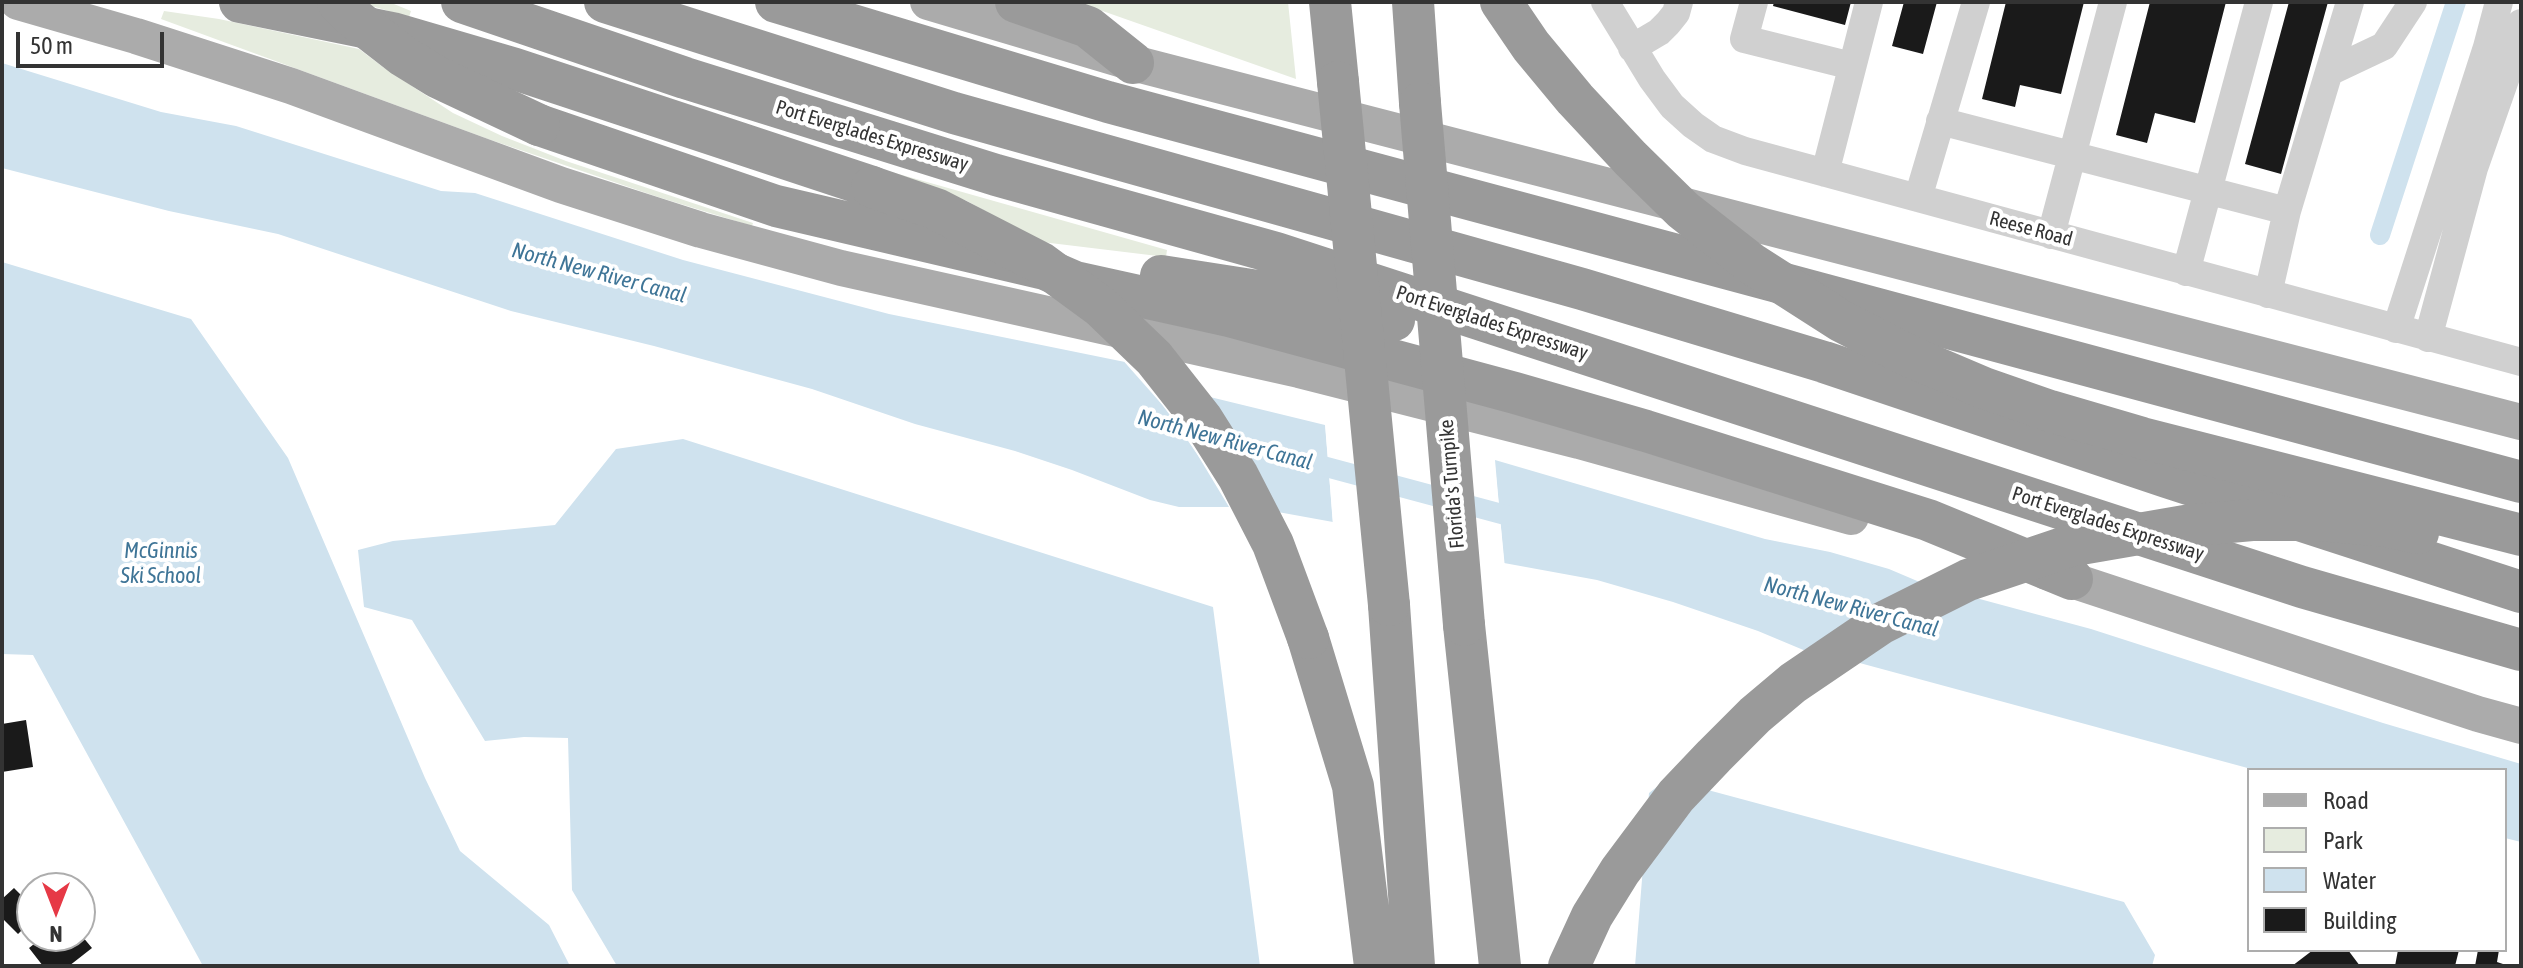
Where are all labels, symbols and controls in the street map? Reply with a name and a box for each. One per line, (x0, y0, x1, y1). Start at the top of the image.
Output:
scale bar (20, 16, 168, 66)
text: 50 m (30, 32, 73, 59)
street label: Port Everglades Expressway (773, 95, 971, 177)
street label: Reese Road (1987, 206, 2075, 252)
water label: North New River Canal (509, 237, 689, 309)
street label: Port Everglades Expressway (1393, 281, 1591, 365)
water label: North New River Canal (1135, 404, 1315, 476)
street label: Florida's Turnpike (1434, 418, 1470, 550)
street label: Port Everglades Expressway (2009, 482, 2207, 566)
water label: McGinnis Ski School (121, 538, 201, 590)
water label: North New River Canal (1761, 571, 1941, 643)
legend (2247, 768, 2507, 952)
text: Road (2323, 787, 2369, 814)
text: Park (2323, 827, 2363, 854)
text: Water (2323, 867, 2376, 894)
north arrow (16, 872, 96, 952)
text: Building (2323, 907, 2396, 934)
text: N (50, 921, 63, 947)

